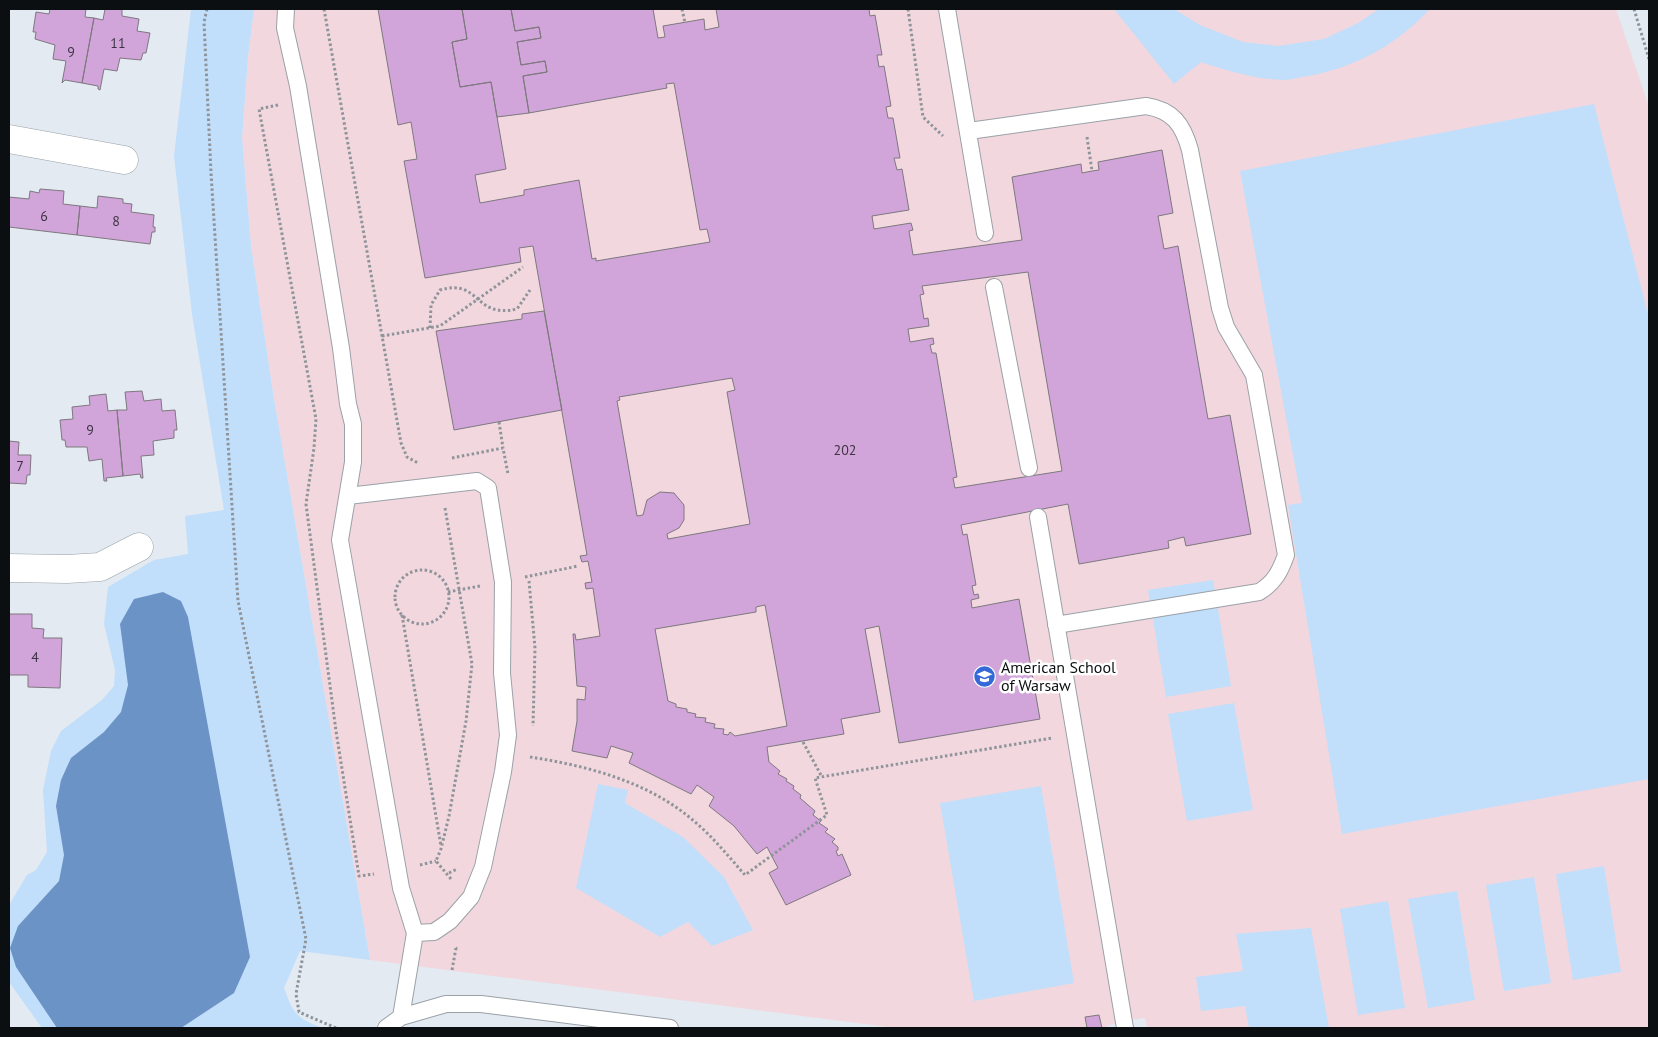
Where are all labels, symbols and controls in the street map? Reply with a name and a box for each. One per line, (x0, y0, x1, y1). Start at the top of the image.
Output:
house number: 11 (110, 34, 126, 52)
house number: 9 (67, 43, 75, 61)
house number: 6 (40, 207, 48, 225)
house number: 8 (112, 212, 120, 230)
house number: 9 (86, 421, 94, 439)
house number: 202 (834, 441, 856, 459)
house number: 7 (16, 457, 24, 475)
house number: 4 (31, 648, 39, 666)
place label: American School of Warsaw (1001, 657, 1116, 695)
school or university icon: American School of Warsaw (973, 664, 997, 688)

